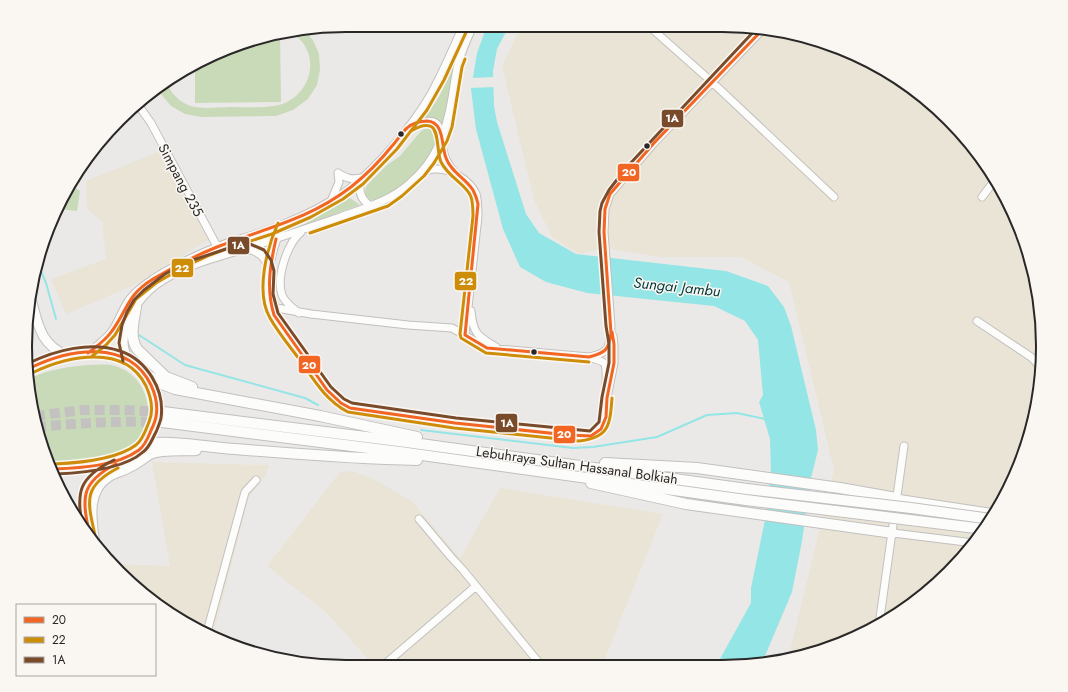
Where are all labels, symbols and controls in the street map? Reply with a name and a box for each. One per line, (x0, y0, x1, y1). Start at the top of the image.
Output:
line badge: 1A (661, 109, 684, 128)
text: 1A (665, 110, 680, 126)
unlabelled marker (396, 129, 406, 139)
street label: Simpang 235 (153, 140, 209, 220)
unlabelled marker (642, 141, 652, 151)
line badge: 20 (617, 163, 640, 182)
text: 20 (622, 164, 636, 180)
line badge: 1A (227, 236, 250, 255)
text: 1A (231, 237, 246, 253)
line badge: 22 (171, 258, 194, 278)
text: 22 (175, 260, 189, 276)
line badge: 22 (454, 271, 477, 291)
water label: Sungai Jambu (632, 272, 722, 303)
text: 22 (459, 273, 473, 289)
unlabelled marker (529, 347, 539, 357)
line badge: 20 (298, 355, 321, 374)
text: 20 (302, 357, 316, 373)
line badge: 1A (495, 413, 518, 433)
text: 1A (500, 415, 515, 431)
line badge: 20 (553, 425, 576, 444)
text: 20 (557, 426, 571, 442)
street label: Lebuhraya Sultan Hassanal Bolkiah (475, 441, 679, 489)
legend (16, 604, 156, 676)
text: 20 (52, 611, 66, 629)
text: 22 (52, 631, 66, 649)
text: 1A (52, 651, 65, 669)

